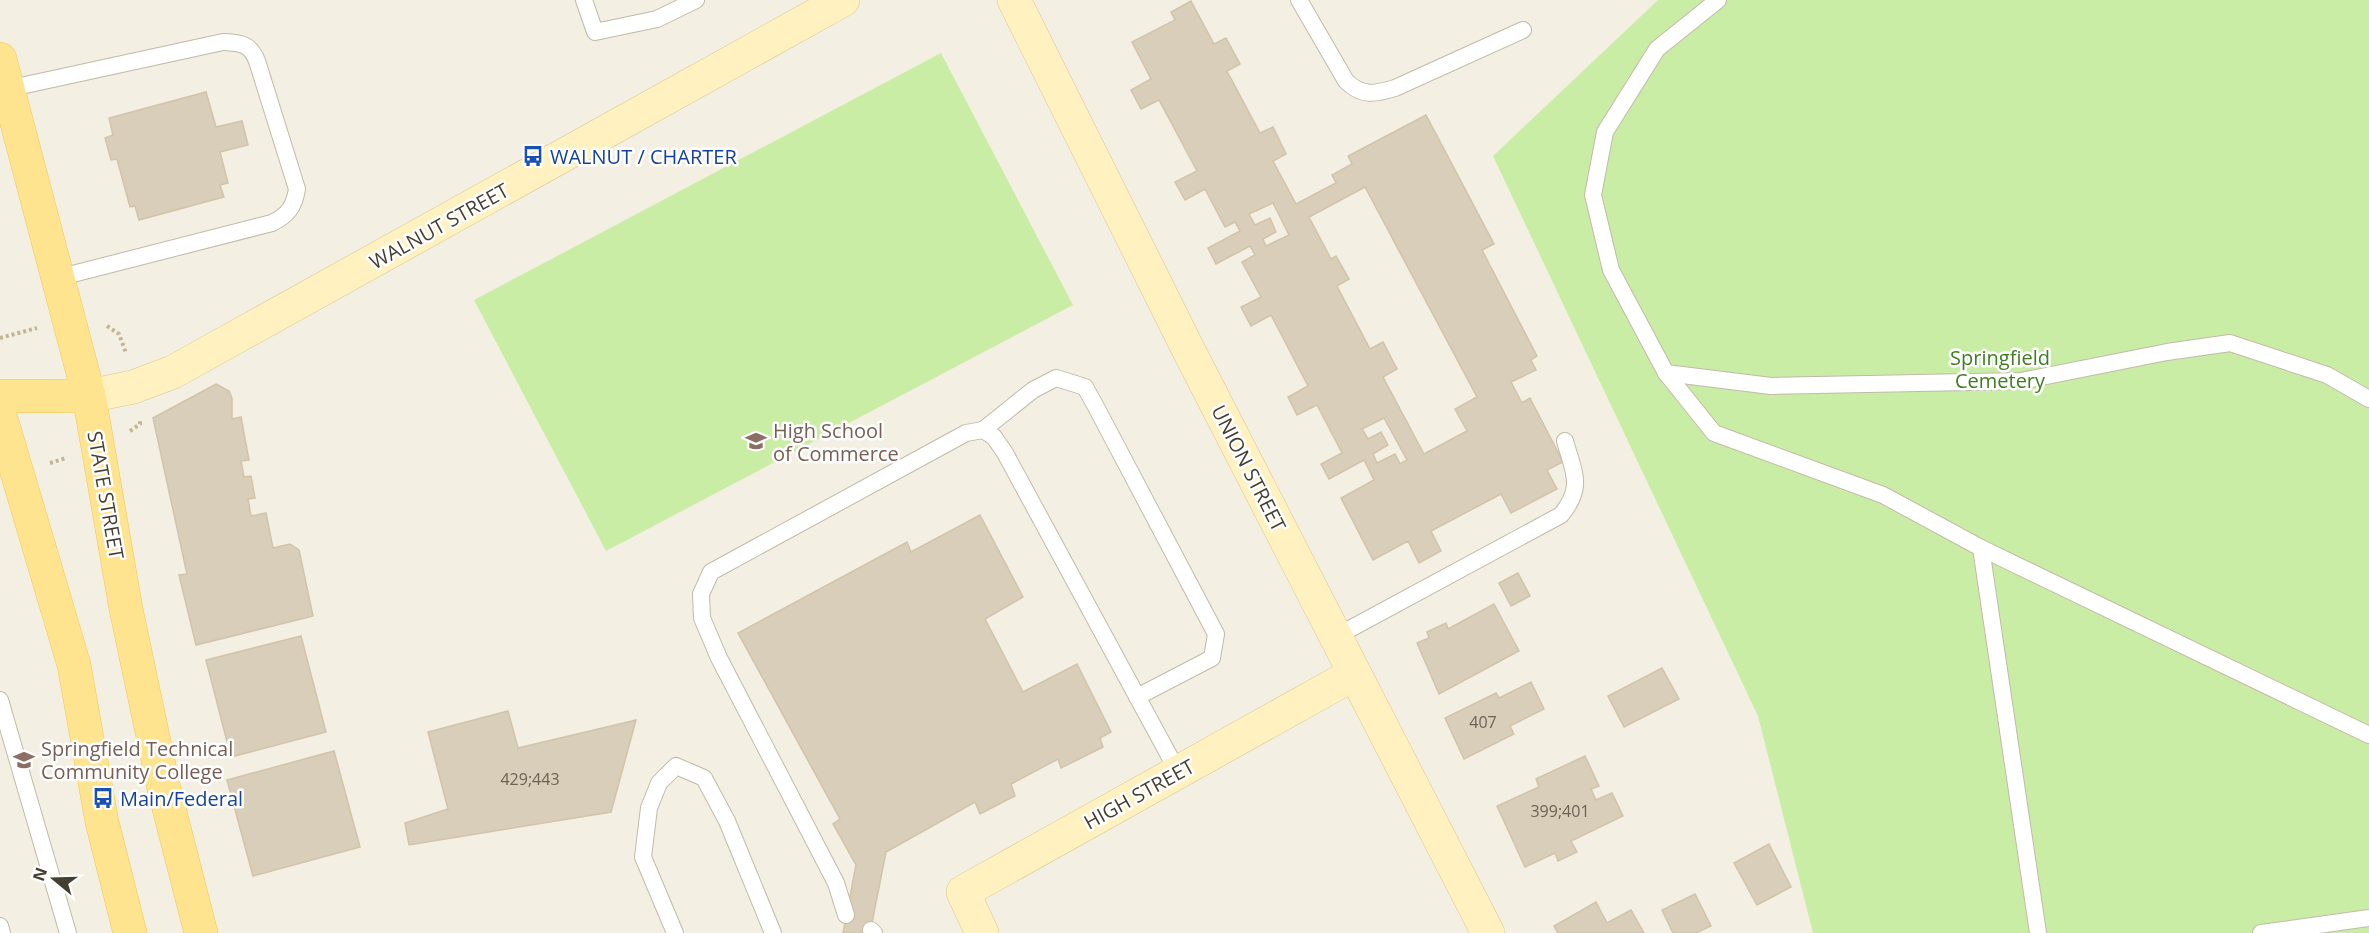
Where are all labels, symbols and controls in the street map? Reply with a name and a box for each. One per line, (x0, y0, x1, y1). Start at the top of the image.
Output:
place label: WALNUT / CHARTER (550, 143, 737, 170)
bus stop icon: WALNUT / CHARTER (521, 144, 545, 168)
street label: WALNUT STREET (365, 177, 513, 275)
park label: Springfield Cemetery (1950, 344, 2050, 394)
street label: UNION STREET (1206, 400, 1292, 536)
place label: High School of Commerce (773, 417, 899, 467)
street label: STATE STREET (81, 429, 131, 561)
school or university icon: High School of Commerce (744, 429, 768, 453)
house number: 407 (1469, 711, 1497, 733)
place label: Springfield Technical Community College (41, 735, 233, 785)
school or university icon: Springfield Technical Community College (12, 748, 36, 772)
street label: HIGH STREET (1079, 753, 1199, 835)
house number: 429;443 (500, 768, 560, 790)
place label: Main/Federal (120, 785, 243, 812)
bus stop icon: Main/Federal (91, 786, 115, 810)
house number: 399;401 (1530, 800, 1590, 822)
north arrow (24, 849, 84, 909)
text: N (27, 864, 52, 884)

